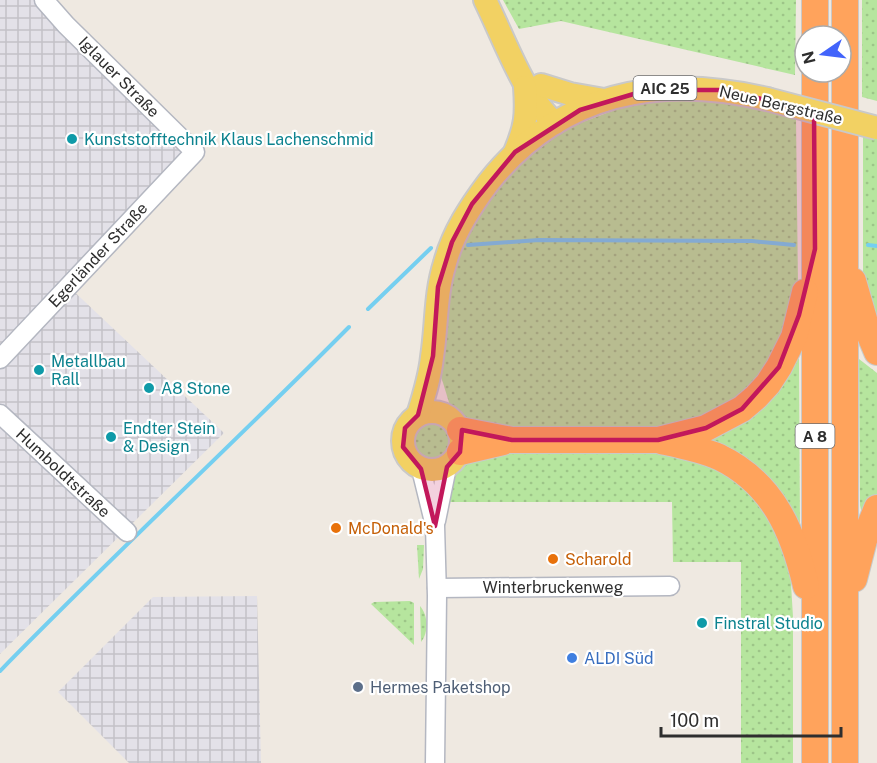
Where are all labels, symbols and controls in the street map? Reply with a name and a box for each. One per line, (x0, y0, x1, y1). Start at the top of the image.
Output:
north arrow (793, 24, 853, 84)
street label: Iglauer Straße (75, 33, 163, 121)
text: N (798, 49, 820, 66)
road number: AIC 25 (634, 76, 696, 100)
street label: Neue Bergstraße (717, 82, 845, 128)
place label: Kunststofftechnik Klaus Lachenschmid (84, 130, 373, 149)
marker: Kunststofftechnik Klaus Lachenschmid (65, 132, 79, 146)
street label: Egerländer Straße (45, 199, 151, 311)
place label: Metallbau Rall (51, 352, 126, 389)
marker: Metallbau Rall (32, 363, 46, 377)
place label: A8 Stone (161, 379, 230, 398)
marker: A8 Stone (142, 381, 156, 395)
place label: Endter Stein & Design (123, 419, 215, 456)
road number: A 8 (796, 424, 834, 448)
street label: Humboldtstraße (12, 425, 114, 521)
marker: Endter Stein & Design (104, 430, 118, 444)
place label: McDonald's (348, 519, 434, 538)
marker: McDonald's (329, 521, 343, 535)
place label: Scharold (565, 550, 632, 569)
marker: Scharold (546, 552, 560, 566)
street label: Winterbruckenweg (482, 578, 624, 597)
place label: Finstral Studio (714, 614, 823, 633)
marker: Finstral Studio (695, 616, 709, 630)
place label: ALDI Süd (584, 649, 654, 668)
marker: ALDI Süd (565, 651, 579, 665)
place label: Hermes Paketshop (370, 678, 511, 697)
marker: Hermes Paketshop (351, 680, 365, 694)
scale bar (661, 700, 841, 738)
text: 100 m (670, 710, 719, 731)

